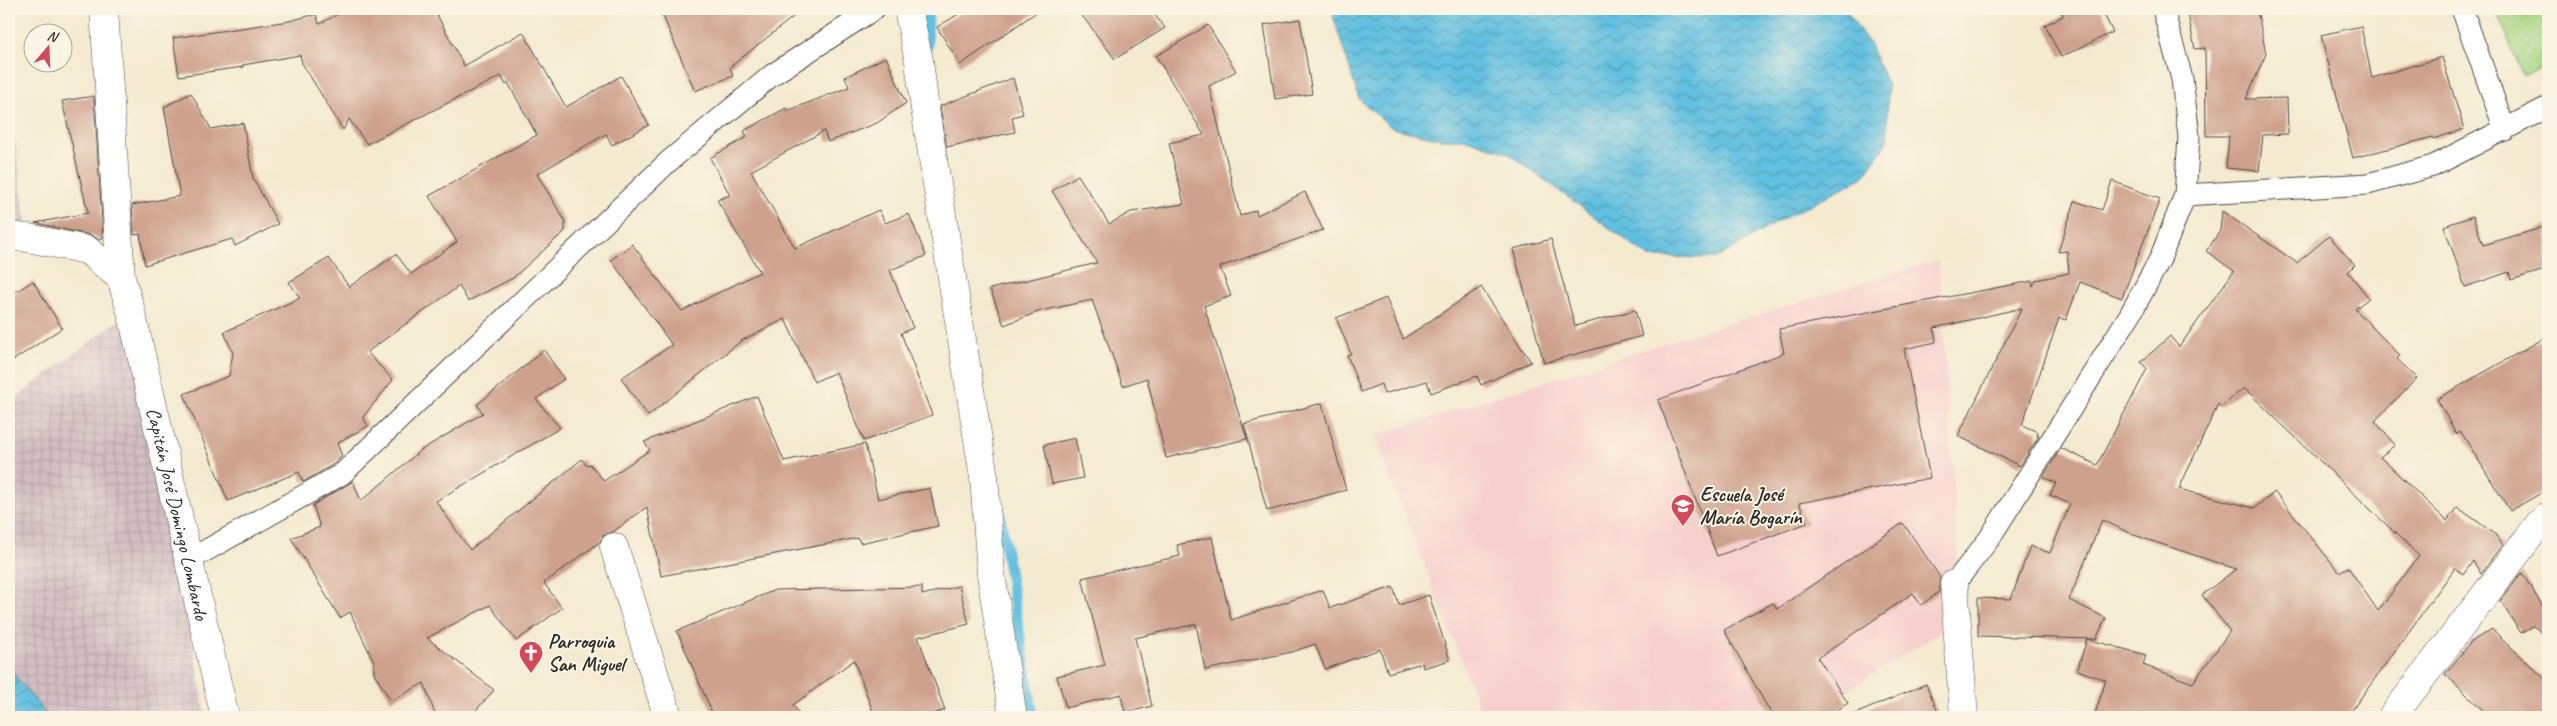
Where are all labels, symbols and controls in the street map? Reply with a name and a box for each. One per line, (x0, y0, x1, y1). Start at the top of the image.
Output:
north arrow (22, 22, 72, 72)
text: N (45, 27, 61, 46)
street label: Capitán José Domingo Lombardo (141, 405, 214, 624)
place label: Escuela José María Bogarín (1700, 482, 1802, 530)
school or university icon: Escuela José María Bogarín (1670, 493, 1696, 527)
place label: Parroquia San Miguel (548, 629, 627, 677)
church icon: Parroquia San Miguel (518, 640, 544, 674)

